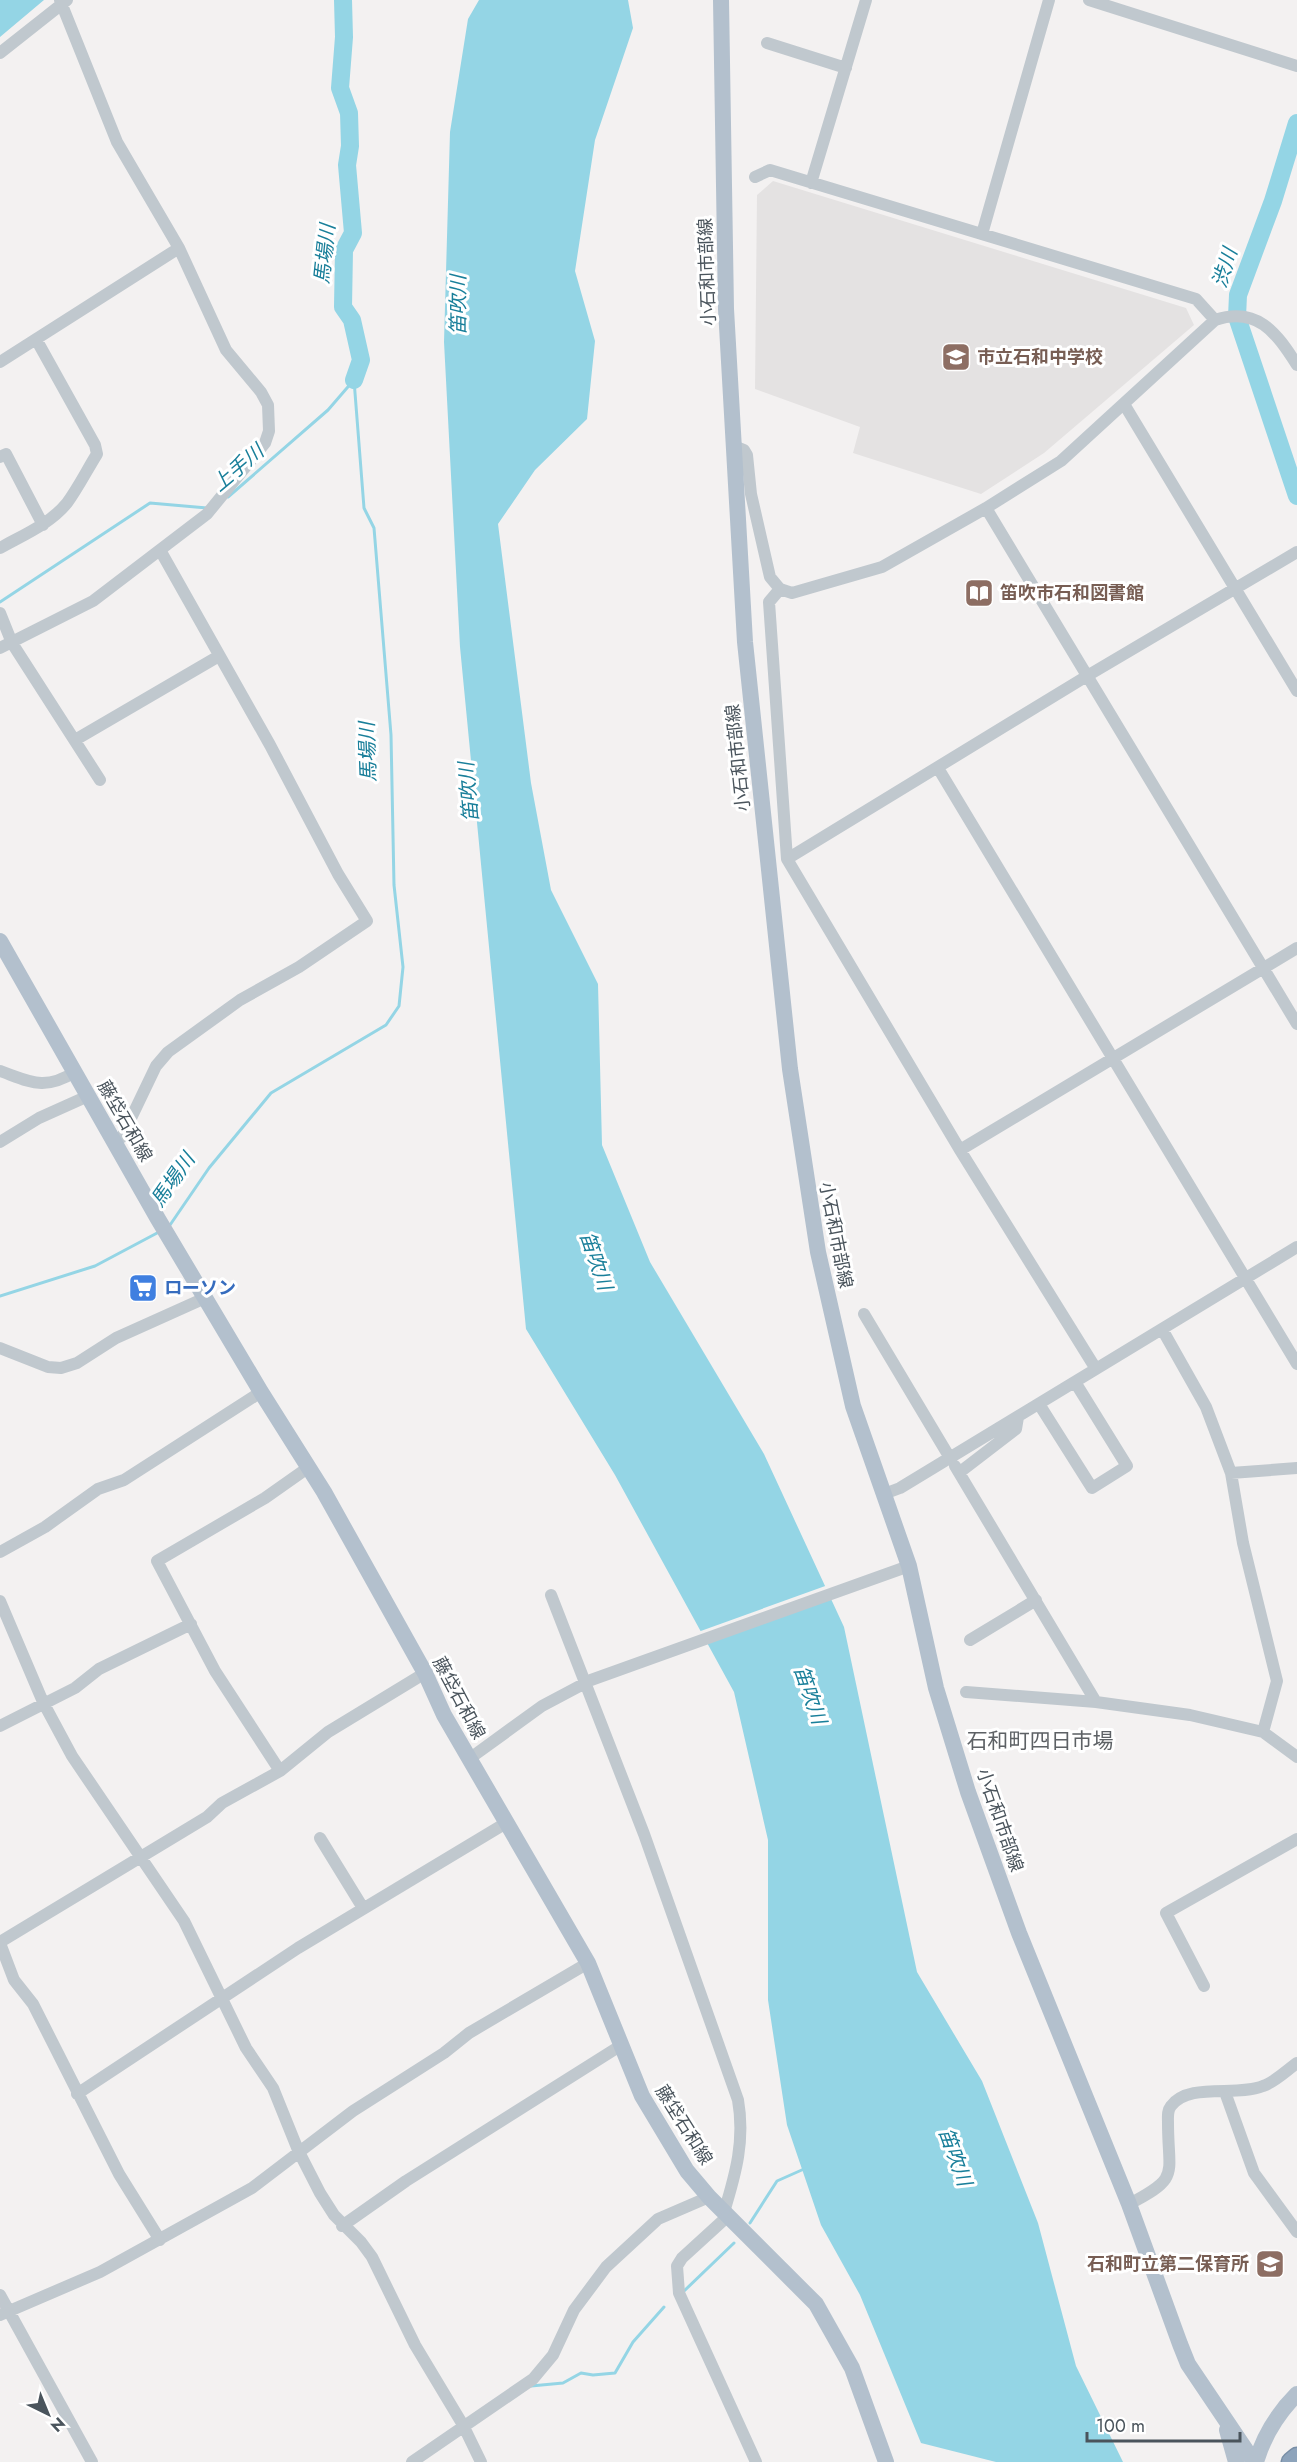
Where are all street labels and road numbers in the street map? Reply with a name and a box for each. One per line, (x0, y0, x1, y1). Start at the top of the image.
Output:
street label: 小石和市部線 (692, 218, 722, 326)
street label: 小石和市部線 (719, 703, 757, 813)
street label: 藤垈石和線 (91, 1076, 159, 1166)
street label: 小石和市部線 (813, 1180, 859, 1290)
street label: 藤垈石和線 (426, 1652, 492, 1744)
street label: 小石和市部線 (970, 1765, 1030, 1875)
street label: 藤垈石和線 (649, 2080, 719, 2170)

